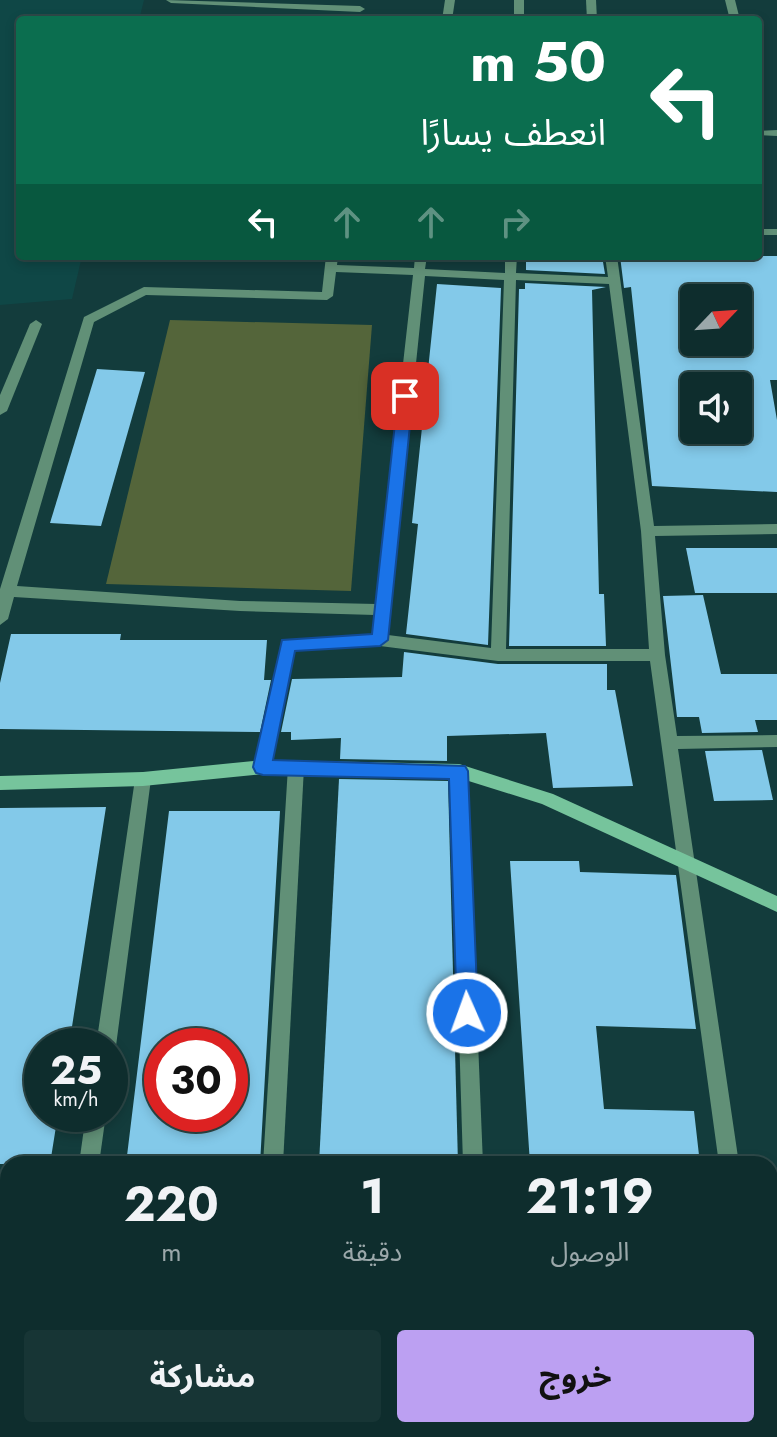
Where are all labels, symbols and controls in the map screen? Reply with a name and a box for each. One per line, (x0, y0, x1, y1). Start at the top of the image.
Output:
text: 50 m (470, 21, 606, 102)
icon: left (634, 48, 738, 152)
text: انعطف يسارًا (420, 106, 606, 158)
icon: left (241, 200, 285, 244)
icon: ahead (325, 200, 369, 244)
icon: ahead (409, 200, 453, 244)
icon: right (493, 200, 537, 244)
north arrow (680, 284, 752, 356)
map controls (680, 284, 752, 444)
pin (371, 362, 439, 430)
button: sound (680, 372, 752, 444)
icon: arrive (383, 374, 427, 418)
position arrow (425, 971, 509, 1055)
speed limit sign: 30 (144, 1028, 248, 1132)
text: 25 (50, 1041, 102, 1099)
text: km/h (53, 1085, 99, 1114)
text: 1 (360, 1162, 385, 1231)
text: 21:19 (526, 1162, 654, 1231)
text: 220 (124, 1170, 219, 1239)
text: m (161, 1233, 182, 1271)
text: دقيقة (343, 1233, 402, 1271)
text: الوصول (551, 1233, 630, 1271)
button: مشاركة (24, 1330, 381, 1422)
button: خروج (397, 1330, 754, 1422)

